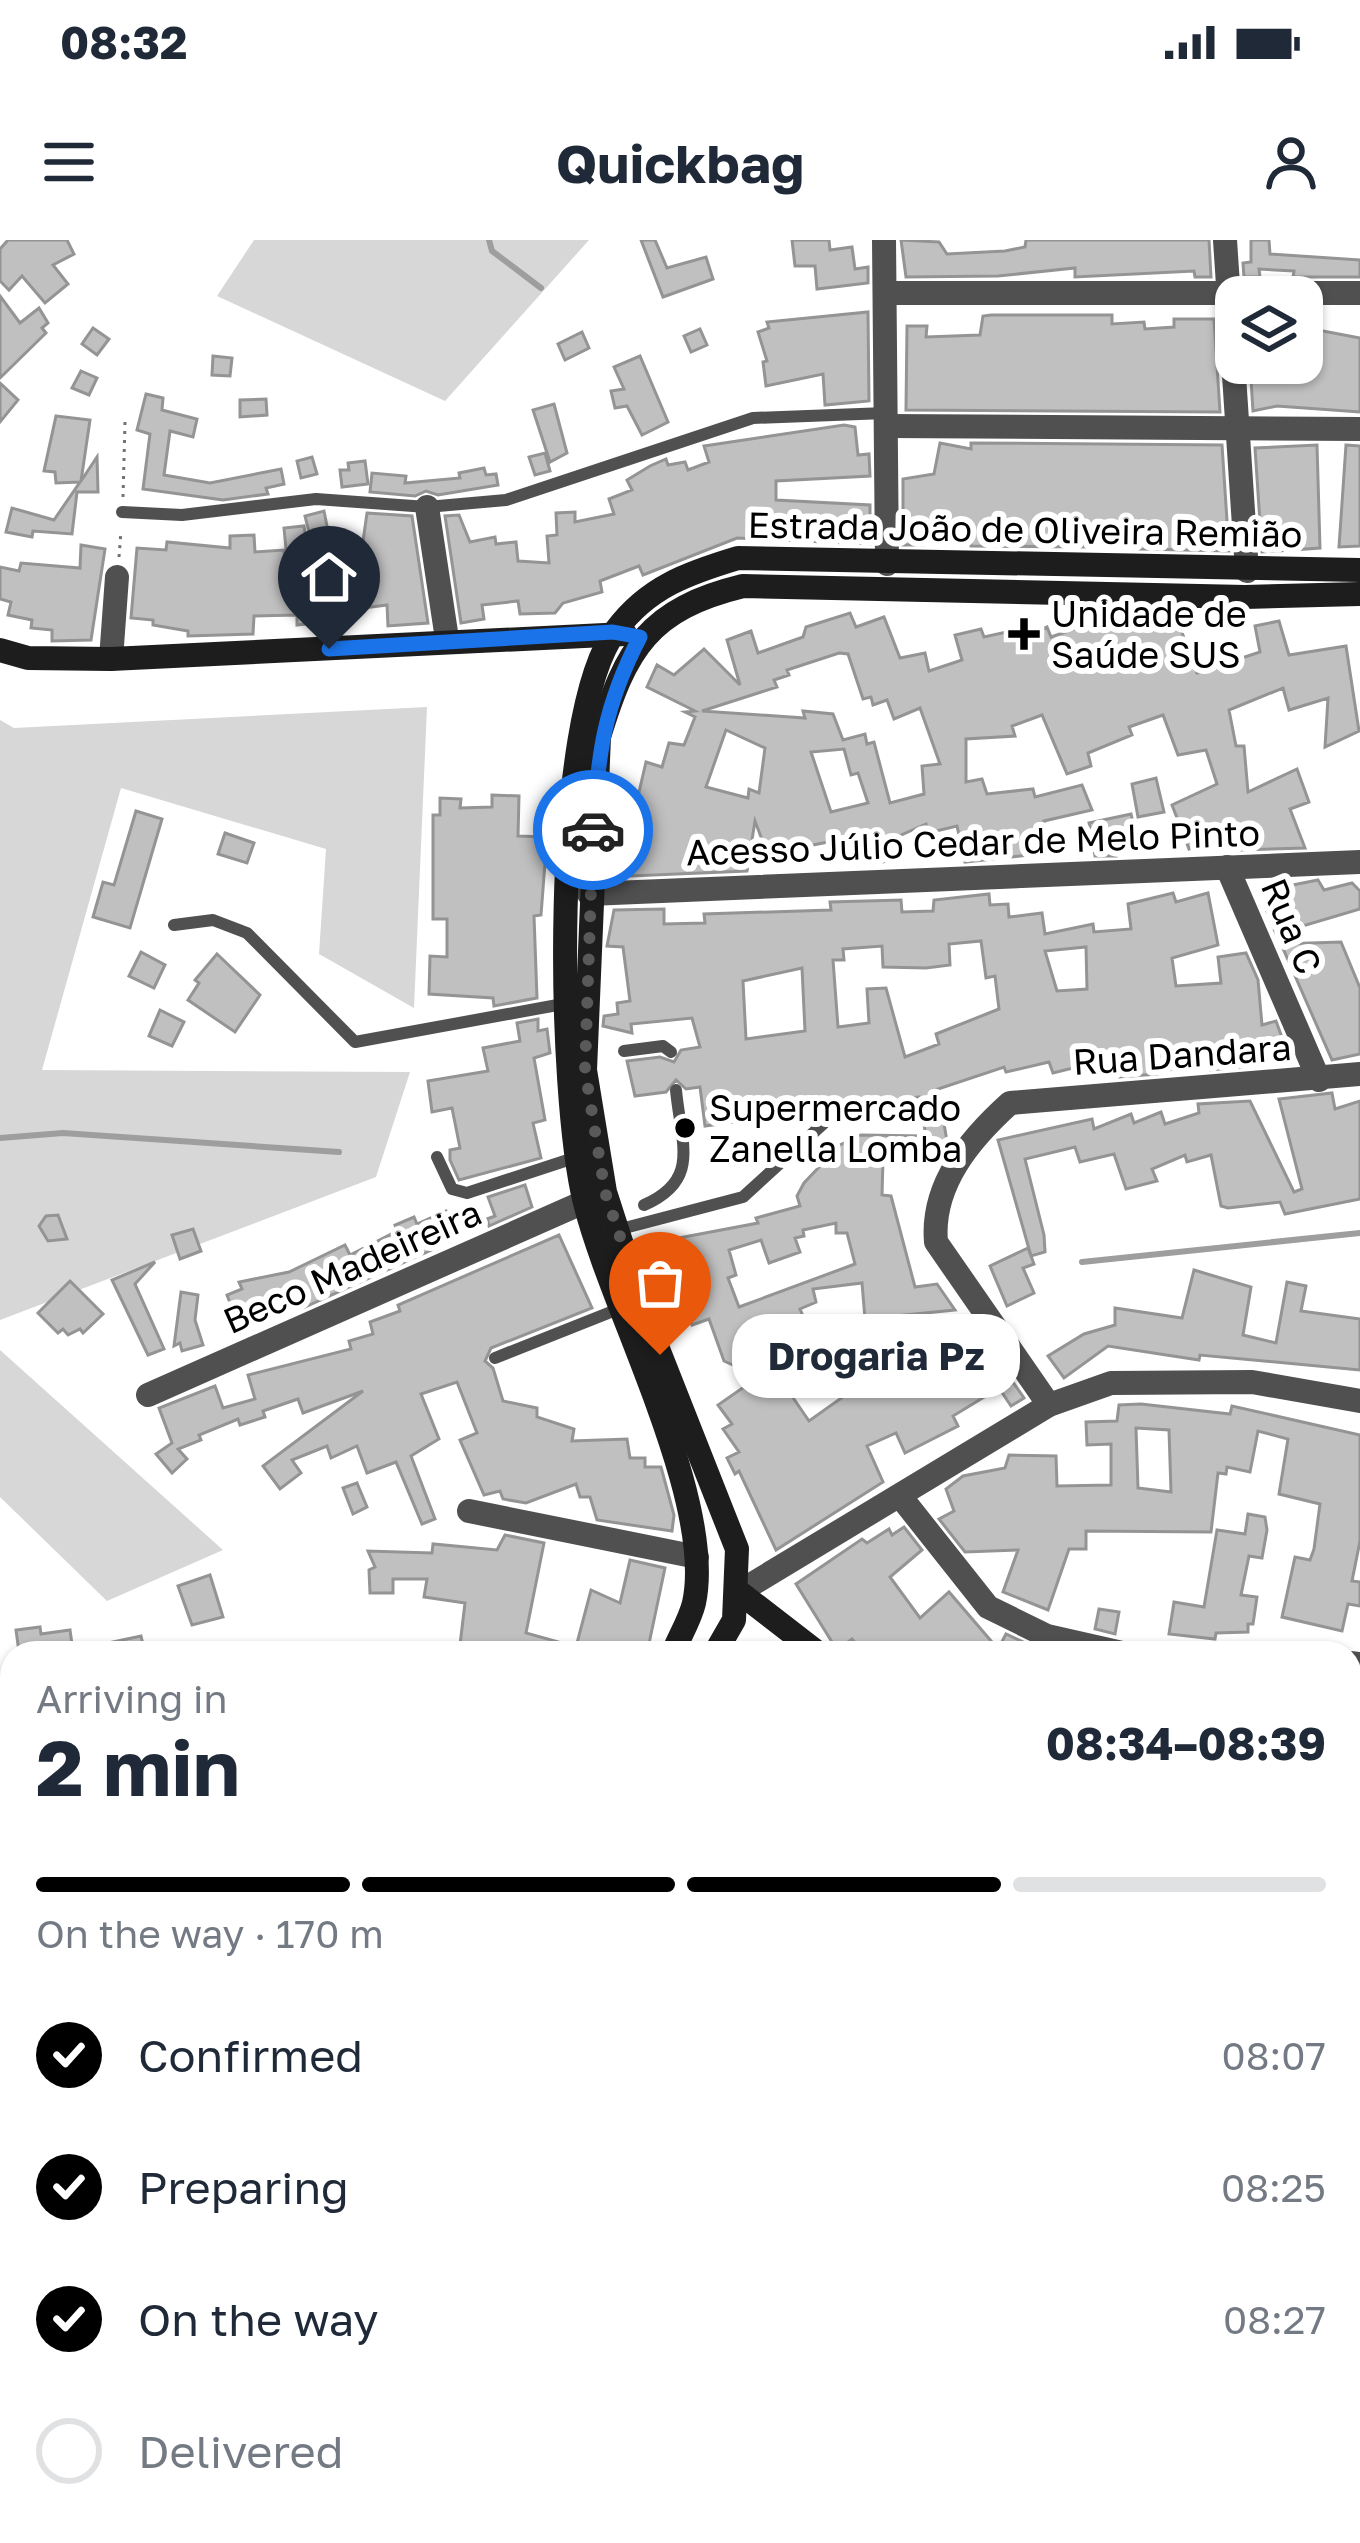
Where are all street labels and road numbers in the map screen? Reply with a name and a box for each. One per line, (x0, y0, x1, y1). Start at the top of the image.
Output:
street label: Estrada João de Oliveira Remião (747, 503, 1303, 555)
street label: Acesso Júlio Cedar de Melo Pinto (685, 810, 1261, 874)
street label: Rua C (1253, 872, 1331, 980)
street label: Rua Dandara (1071, 1025, 1293, 1083)
street label: Beco Madeireira (217, 1190, 487, 1342)

